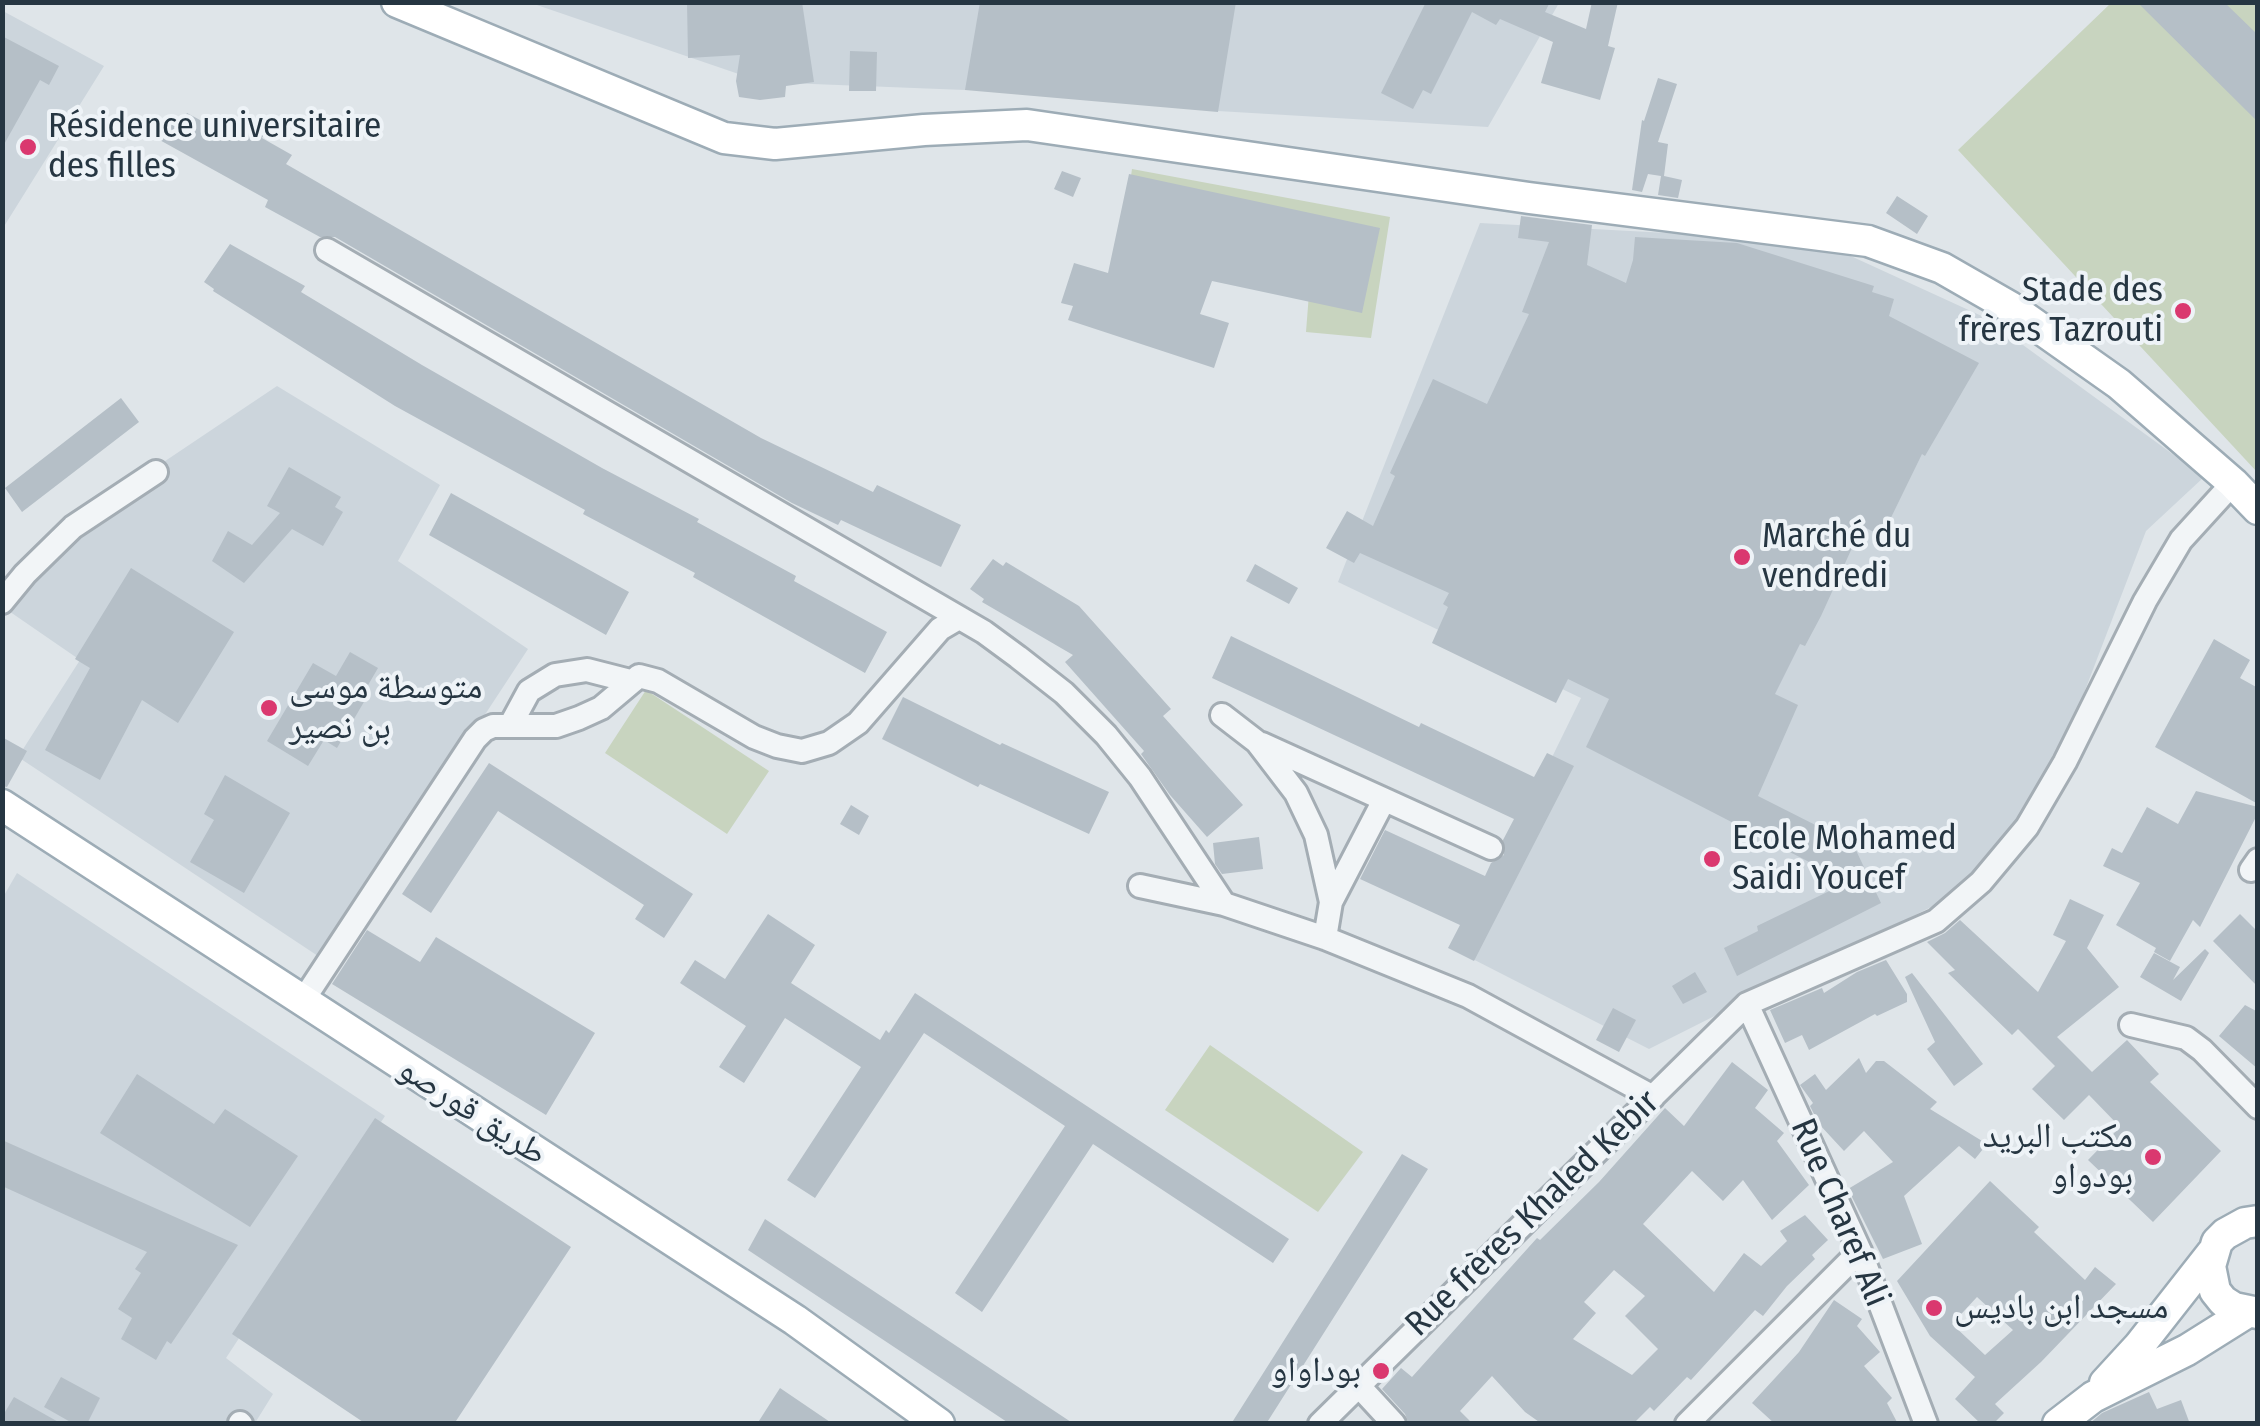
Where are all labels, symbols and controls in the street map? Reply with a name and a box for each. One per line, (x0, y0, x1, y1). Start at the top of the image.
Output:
place label: Résidence universitaire des filles (48, 106, 381, 188)
marker: Résidence universitaire des filles (17, 136, 39, 158)
place label: Stade des frères Tazrouti (1958, 270, 2163, 352)
marker: Stade des frères Tazrouti (2172, 300, 2194, 322)
place label: Marché du vendredi (1762, 516, 1911, 598)
marker: Marché du vendredi (1731, 546, 1753, 568)
place label: متوسطة موسى بن نصير (289, 667, 482, 749)
marker: متوسطة موسى بن نصير (258, 697, 280, 719)
place label: Ecole Mohamed Saidi Youcef (1732, 818, 1957, 900)
marker: Ecole Mohamed Saidi Youcef (1701, 848, 1723, 870)
street label: طريق قورصو (390, 1049, 554, 1175)
street label: Rue frères Khaled Kebir (1398, 1082, 1668, 1346)
street label: Rue Charef Ali (1781, 1113, 1897, 1313)
place label: مكتب البريد بودواو (1983, 1116, 2133, 1198)
marker: مكتب البريد بودواو (2142, 1146, 2164, 1168)
place label: مسجد ابن باديس (1954, 1287, 2169, 1329)
marker: مسجد ابن باديس (1923, 1297, 1945, 1319)
place label: بوداواو (1271, 1350, 1361, 1392)
marker: بوداواو (1370, 1360, 1392, 1382)

